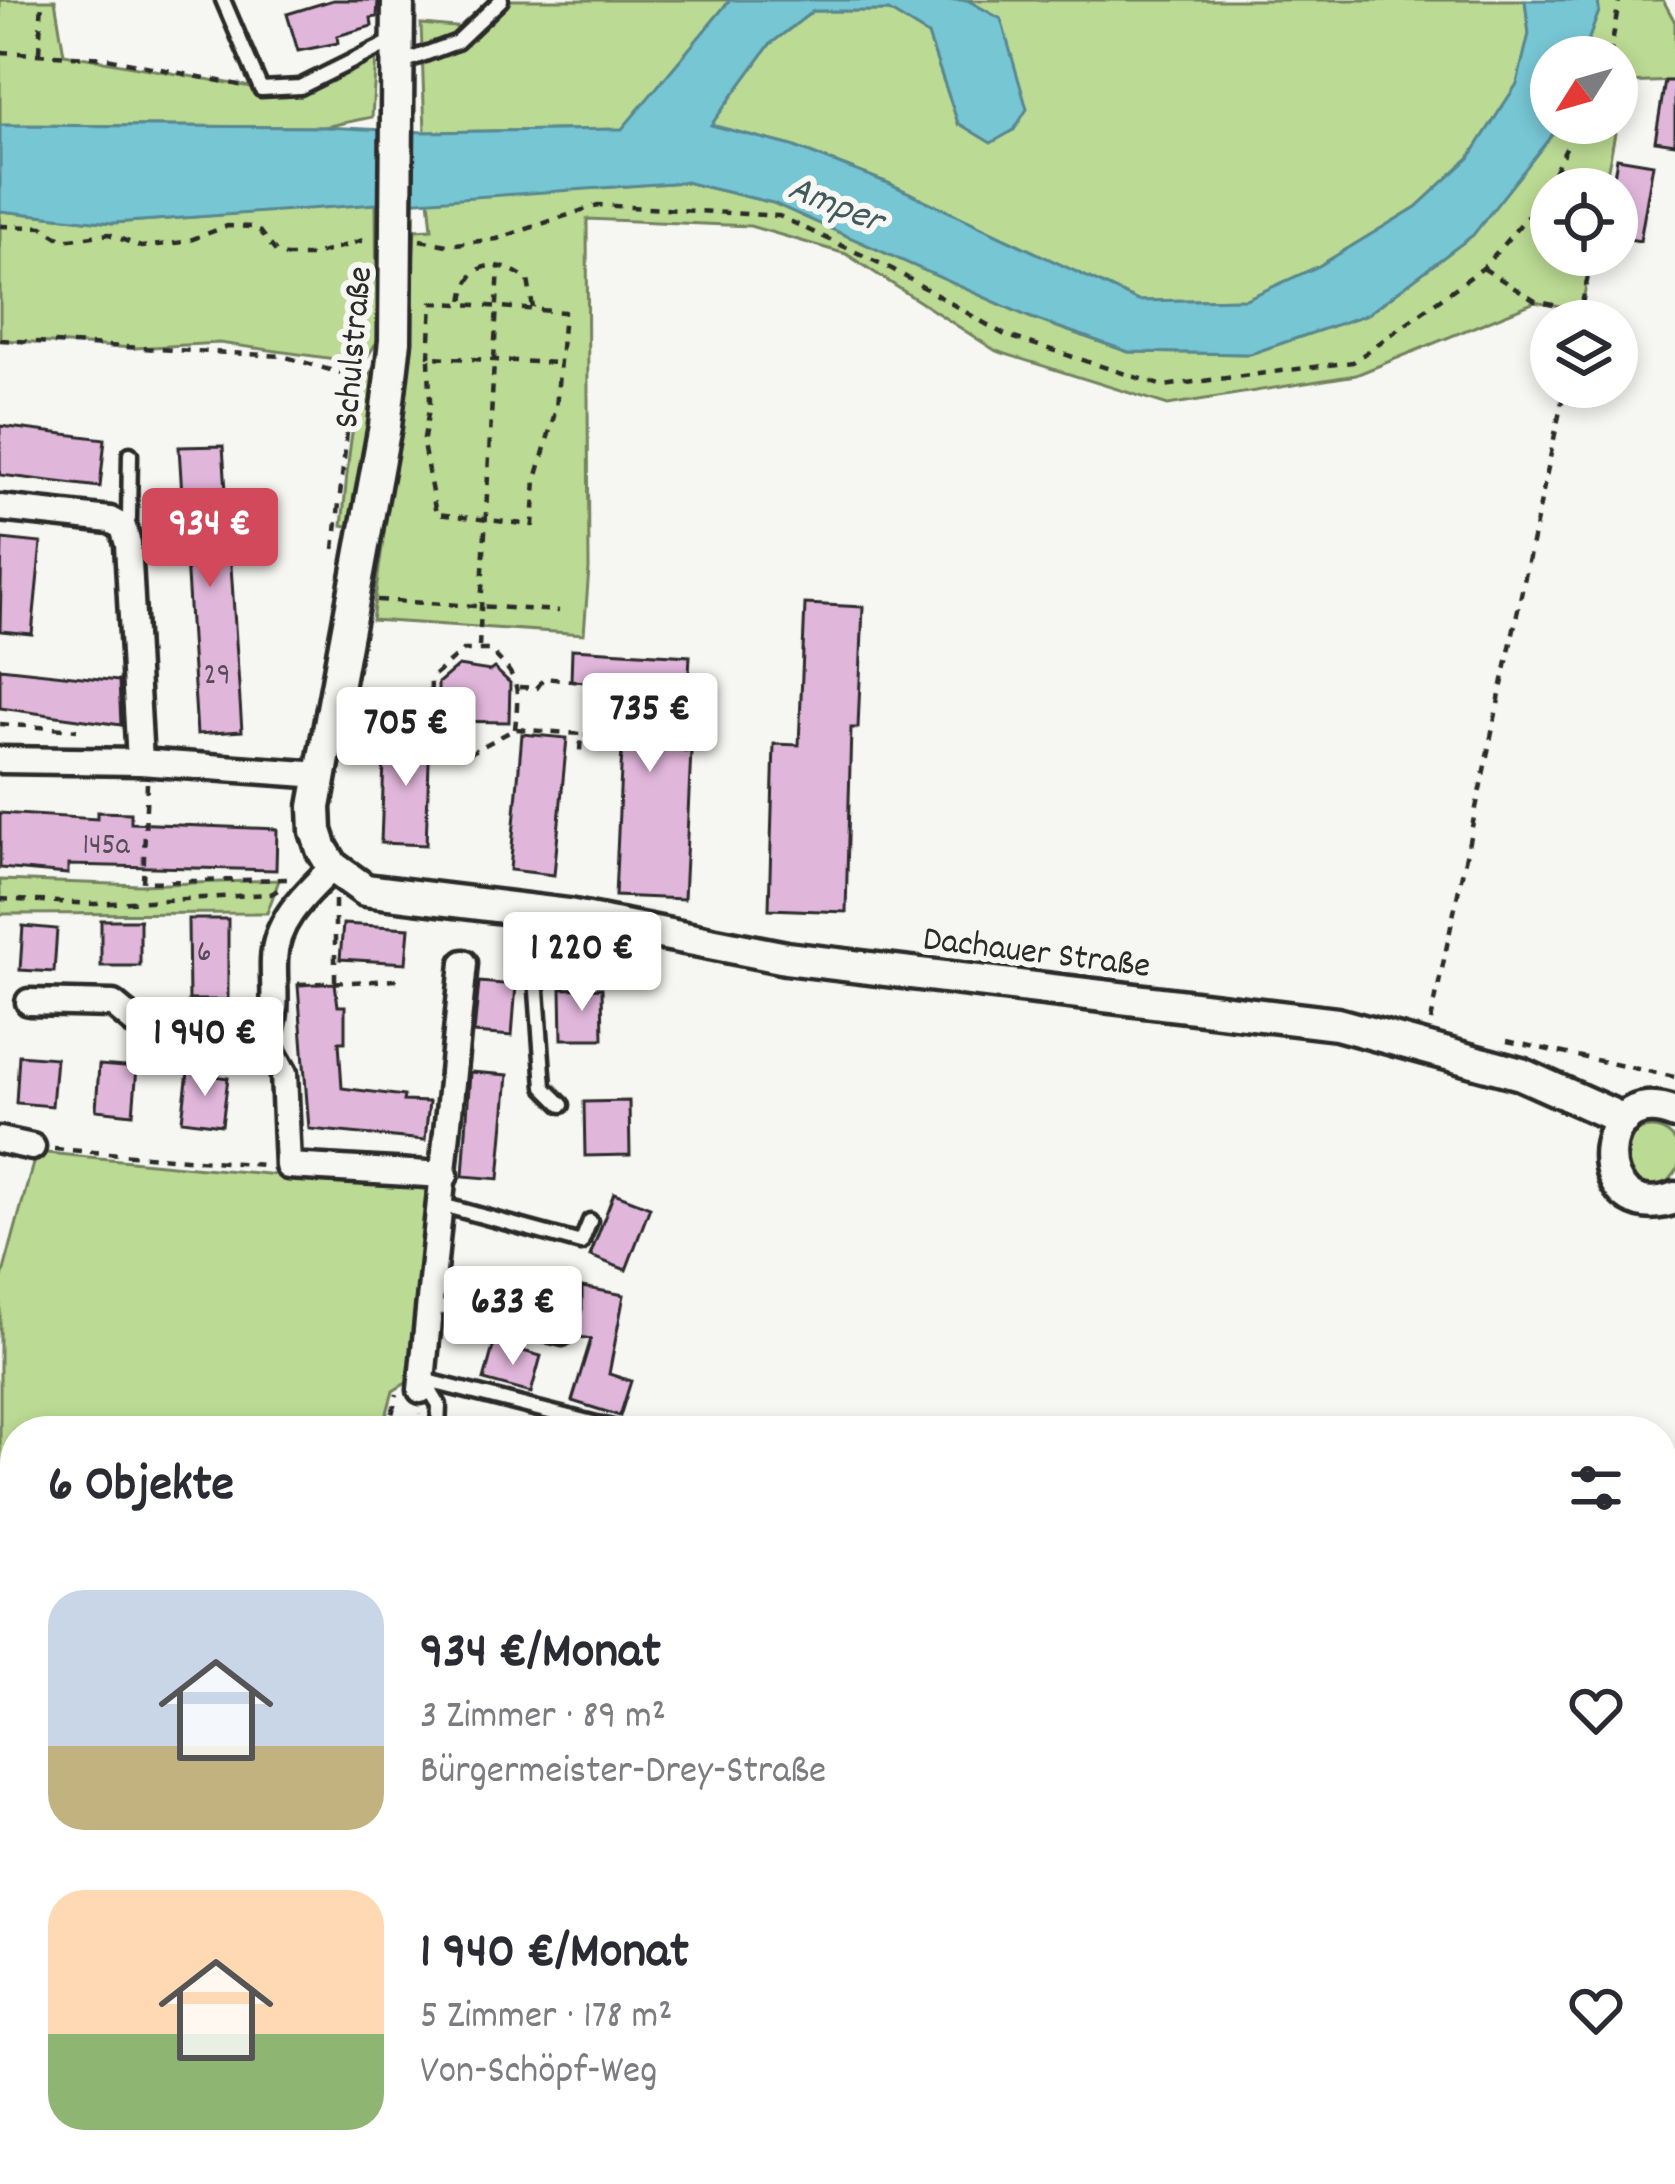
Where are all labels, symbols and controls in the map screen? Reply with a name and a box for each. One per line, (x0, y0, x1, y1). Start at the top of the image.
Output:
north arrow (1530, 36, 1638, 144)
map controls (1530, 36, 1638, 408)
water label: Amper (779, 163, 894, 253)
button: locate (1530, 168, 1638, 276)
street label: Schulstraße (323, 264, 389, 431)
button: layers (1530, 300, 1638, 408)
pin: 934 € (126, 488, 294, 590)
text: 934 € (169, 499, 251, 554)
house number: 29 (204, 656, 230, 699)
pin: 735 € (566, 673, 734, 775)
text: 735 € (609, 684, 691, 739)
pin: 705 € (322, 687, 490, 789)
text: 705 € (364, 698, 448, 753)
house number: 145a (83, 826, 130, 869)
pin: 1 220 € (471, 912, 693, 1014)
street label: Dachauer Straße (920, 915, 1153, 995)
text: 1 220 € (530, 923, 634, 978)
house number: 6 (197, 933, 211, 976)
pin: 1 940 € (94, 997, 316, 1099)
text: 1 940 € (153, 1008, 257, 1063)
pin: 633 € (429, 1266, 597, 1368)
text: 633 € (471, 1277, 555, 1332)
text: 6 Objekte (48, 1452, 234, 1524)
icon: filters (1563, 1455, 1629, 1521)
text: 934 €/Monat (420, 1619, 661, 1691)
icon: home (144, 1638, 288, 1782)
icon: heart (1563, 1677, 1629, 1743)
text: 3 Zimmer · 89 m² (420, 1691, 666, 1746)
text: Bürgermeister-Drey-Straße (420, 1746, 826, 1801)
text: 1 940 €/Monat (420, 1919, 689, 1991)
icon: home (144, 1938, 288, 2082)
icon: heart (1563, 1977, 1629, 2043)
text: 5 Zimmer · 178 m² (420, 1991, 672, 2046)
text: Von-Schöpf-Weg (420, 2046, 657, 2101)

